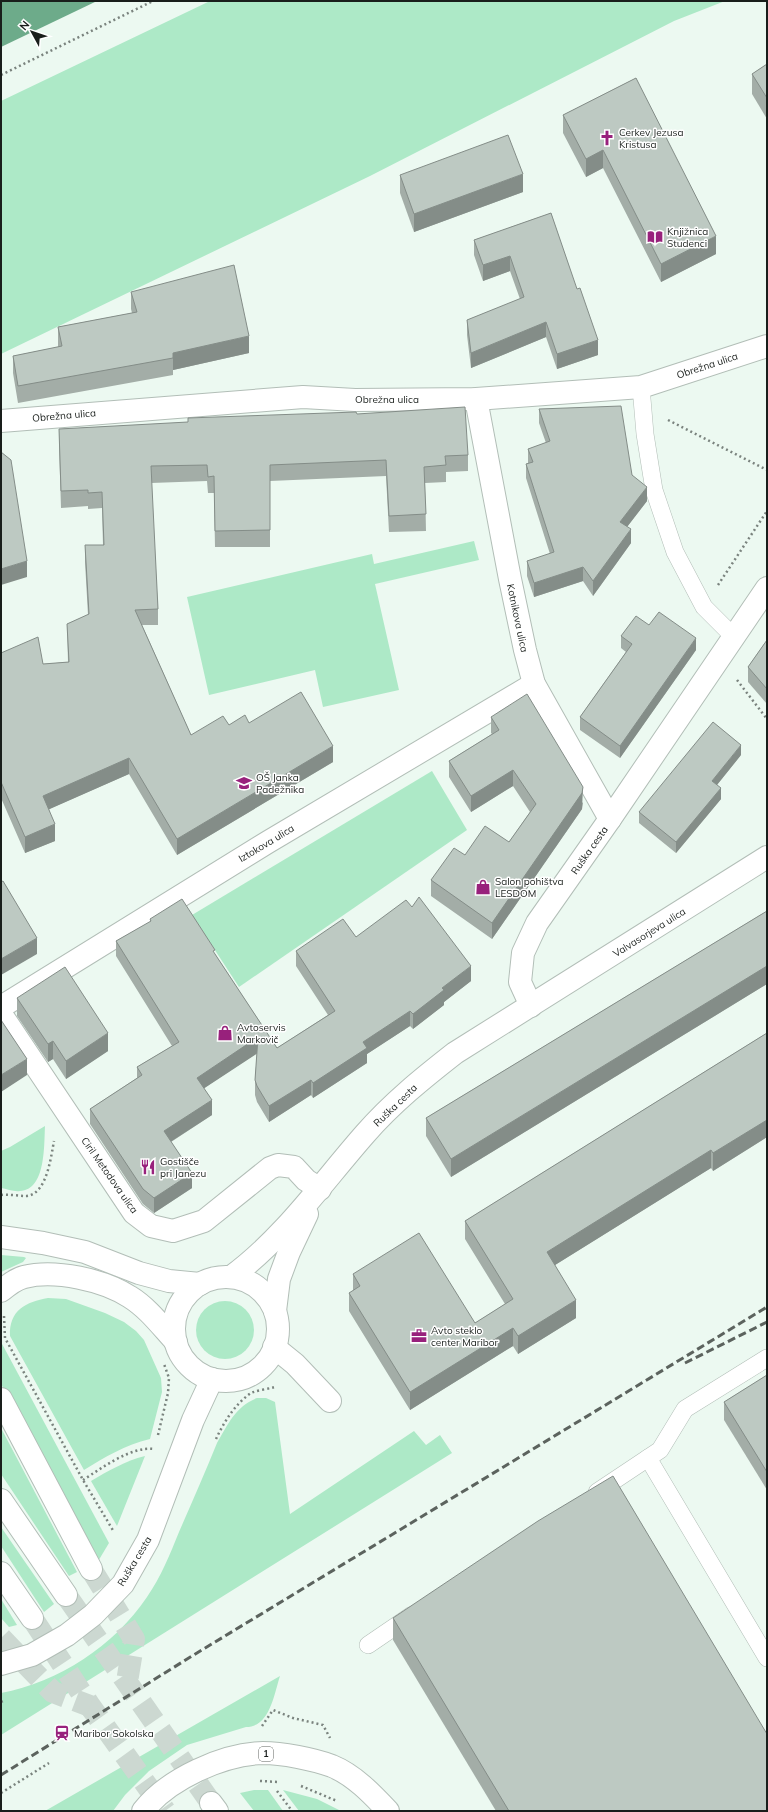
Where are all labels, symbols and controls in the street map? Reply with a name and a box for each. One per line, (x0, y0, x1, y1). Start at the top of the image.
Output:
north arrow (12, 12, 52, 52)
text: N (16, 18, 32, 33)
place label: Cerkev Jezusa Kristusa (619, 126, 684, 151)
church icon: Cerkev Jezusa Kristusa (598, 129, 616, 147)
place label: Knjižnica Studenci (667, 225, 708, 250)
library icon: Knjižnica Studenci (646, 228, 664, 246)
street label: Obrežna ulica (675, 349, 740, 382)
street label: Obrežna ulica (355, 393, 419, 406)
street label: Obrežna ulica (32, 406, 96, 425)
street label: Kotnikova ulica (504, 583, 531, 653)
place label: OŠ Janka Padežnika (256, 771, 304, 796)
school or university icon: OŠ Janka Padežnika (235, 774, 253, 792)
street label: Iztokova ulica (236, 822, 297, 865)
street label: Ruška cesta (568, 824, 611, 877)
place label: Salon pohištva LESDOM (495, 875, 563, 900)
shop icon: Salon pohištva LESDOM (474, 878, 492, 896)
street label: Valvasorjeva ulica (610, 905, 688, 960)
place label: Avtoservis Markovič (237, 1021, 286, 1046)
shop icon: Avtoservis Markovič (216, 1024, 234, 1042)
street label: Ruška cesta (371, 1081, 420, 1130)
street label: Ciril Metodova ulica (78, 1135, 141, 1216)
place label: Gostišče pri Janezu (160, 1155, 206, 1180)
restaurant icon: Gostišče pri Janezu (139, 1158, 157, 1176)
place label: Avto steklo center Maribor (431, 1324, 499, 1349)
office icon: Avto steklo center Maribor (410, 1327, 428, 1345)
street label: Ruška cesta (114, 1534, 154, 1589)
station icon: Maribor Sokolska (53, 1724, 71, 1742)
place label: Maribor Sokolska (74, 1727, 154, 1740)
road number: 1 (259, 1747, 273, 1761)

